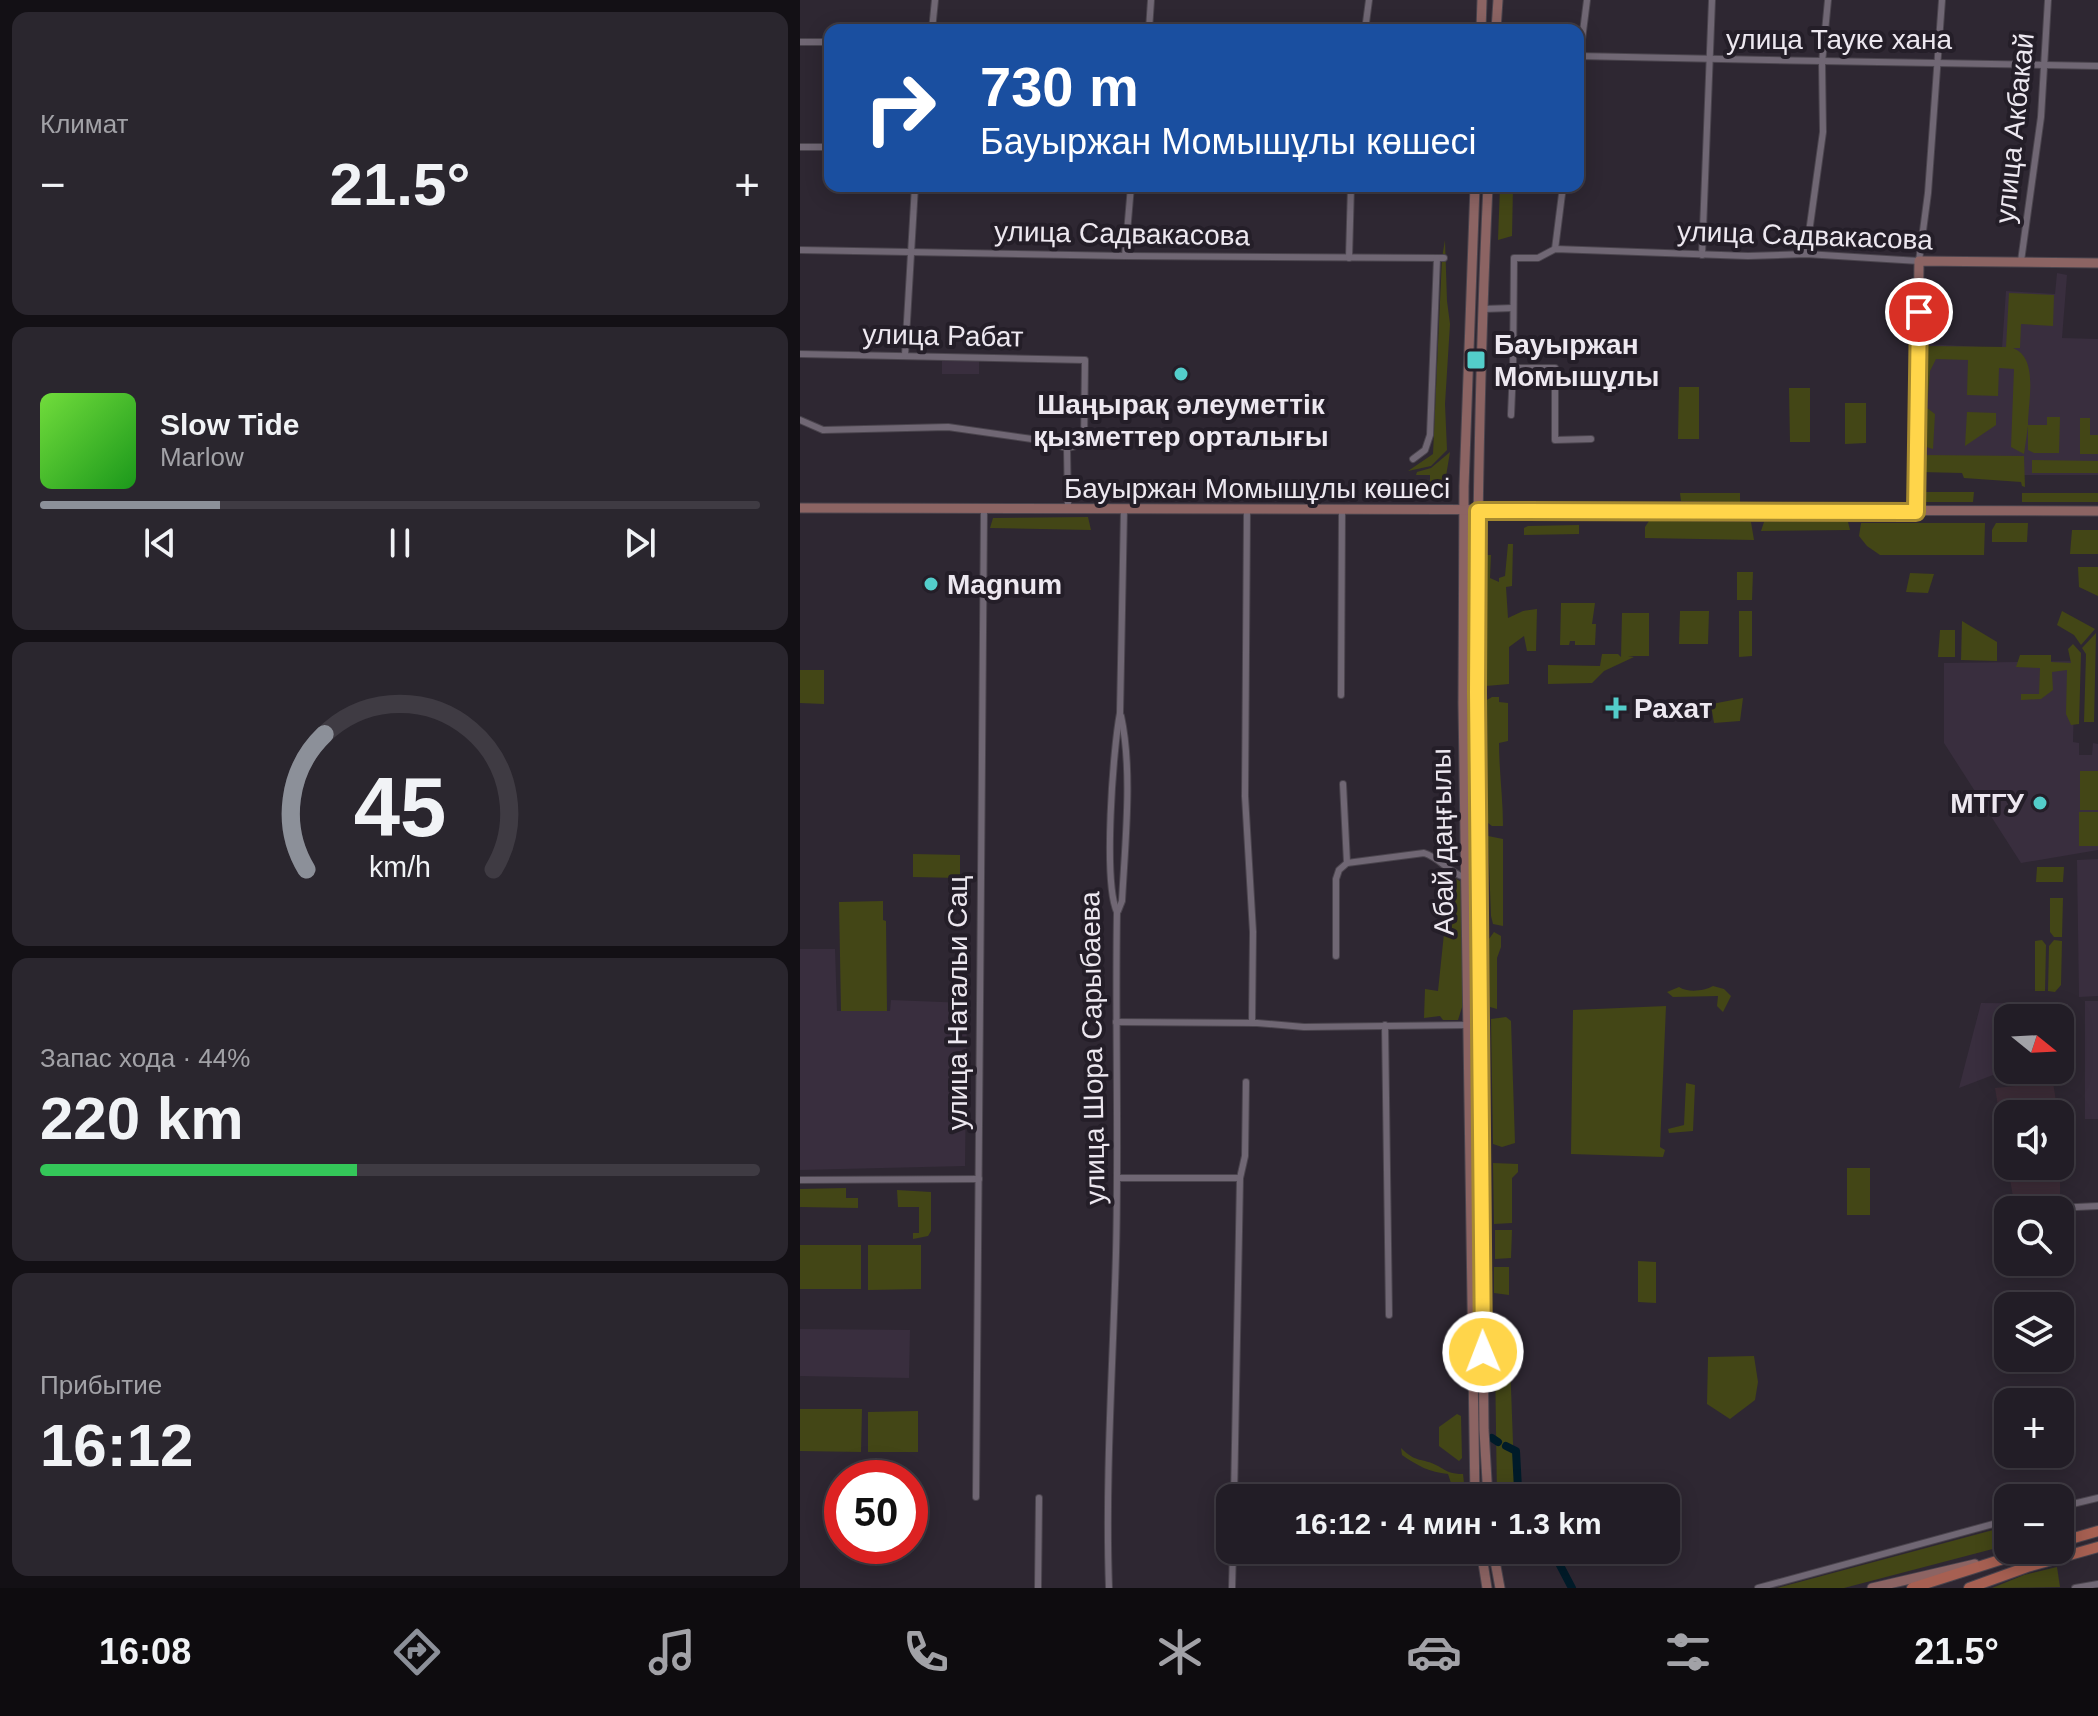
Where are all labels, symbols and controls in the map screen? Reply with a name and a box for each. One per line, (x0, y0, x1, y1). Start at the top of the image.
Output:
street label: улица Тауке хана (1726, 24, 1952, 55)
street label: улица Акбакай (1989, 31, 2040, 225)
text: 730 m (980, 55, 1139, 118)
icon: right (848, 56, 952, 160)
text: Климат (40, 109, 129, 139)
text: Бауыржан Момышұлы көшесі (980, 121, 1477, 162)
text: 21.5° (330, 151, 470, 218)
text: − (40, 160, 66, 209)
text: + (734, 160, 760, 209)
street label: улица Садвакасова (994, 216, 1251, 251)
street label: улица Садвакасова (1677, 216, 1934, 255)
pin (1885, 278, 1953, 346)
icon: arrive (1897, 290, 1941, 334)
street label: улица Рабат (862, 319, 1024, 352)
place label: Бауыржан Момышұлы (1494, 329, 1659, 392)
marker: Бауыржан Момышұлы (1465, 349, 1487, 371)
marker: Шаңырақ әлеуметтік қызметтер орталығы (1172, 365, 1190, 383)
place label: Шаңырақ әлеуметтік қызметтер орталығы (1033, 389, 1329, 452)
text: Slow Tide (160, 408, 299, 441)
text: Marlow (160, 442, 244, 472)
street label: Бауыржан Момышұлы көшесі (1064, 473, 1450, 504)
icon: previous (138, 521, 182, 565)
icon: pause (378, 521, 422, 565)
icon: next (618, 521, 662, 565)
place label: Magnum (947, 569, 1062, 600)
marker: Magnum (922, 575, 940, 593)
place label: Рахат (1634, 693, 1713, 724)
marker: Рахат (1605, 697, 1627, 719)
street label: Абай даңғылы (1425, 748, 1460, 936)
text: 45 (354, 761, 446, 854)
place label: МТГУ (1950, 788, 2025, 819)
marker: МТГУ (2031, 794, 2049, 812)
text: km/h (369, 851, 431, 883)
street label: улица Натальи Сац (942, 876, 973, 1130)
street label: улица Шора Сарыбаева (1074, 891, 1111, 1205)
north arrow (1994, 1004, 2074, 1084)
map controls (1994, 1004, 2074, 1564)
text: Запас хода · 44% (40, 1043, 250, 1073)
text: 220 km (40, 1085, 244, 1152)
button: sound (1994, 1100, 2074, 1180)
button: search (1994, 1196, 2074, 1276)
button: layers (1994, 1292, 2074, 1372)
position arrow (1441, 1310, 1525, 1394)
text: Прибытие (40, 1370, 162, 1400)
button: + (1994, 1388, 2074, 1468)
text: 16:12 (40, 1412, 193, 1479)
speed limit sign: 50 (824, 1460, 928, 1564)
button: − (1994, 1484, 2074, 1564)
text: 16:12 · 4 мин · 1.3 km (1294, 1507, 1602, 1540)
icon: directions (389, 1624, 445, 1680)
icon: music (644, 1624, 700, 1680)
icon: phone (898, 1624, 954, 1680)
icon: climate (1152, 1624, 1208, 1680)
icon: car (1406, 1624, 1462, 1680)
icon: filters (1660, 1624, 1716, 1680)
text: 16:08 (99, 1631, 191, 1672)
text: 21.5° (1914, 1631, 1999, 1672)

